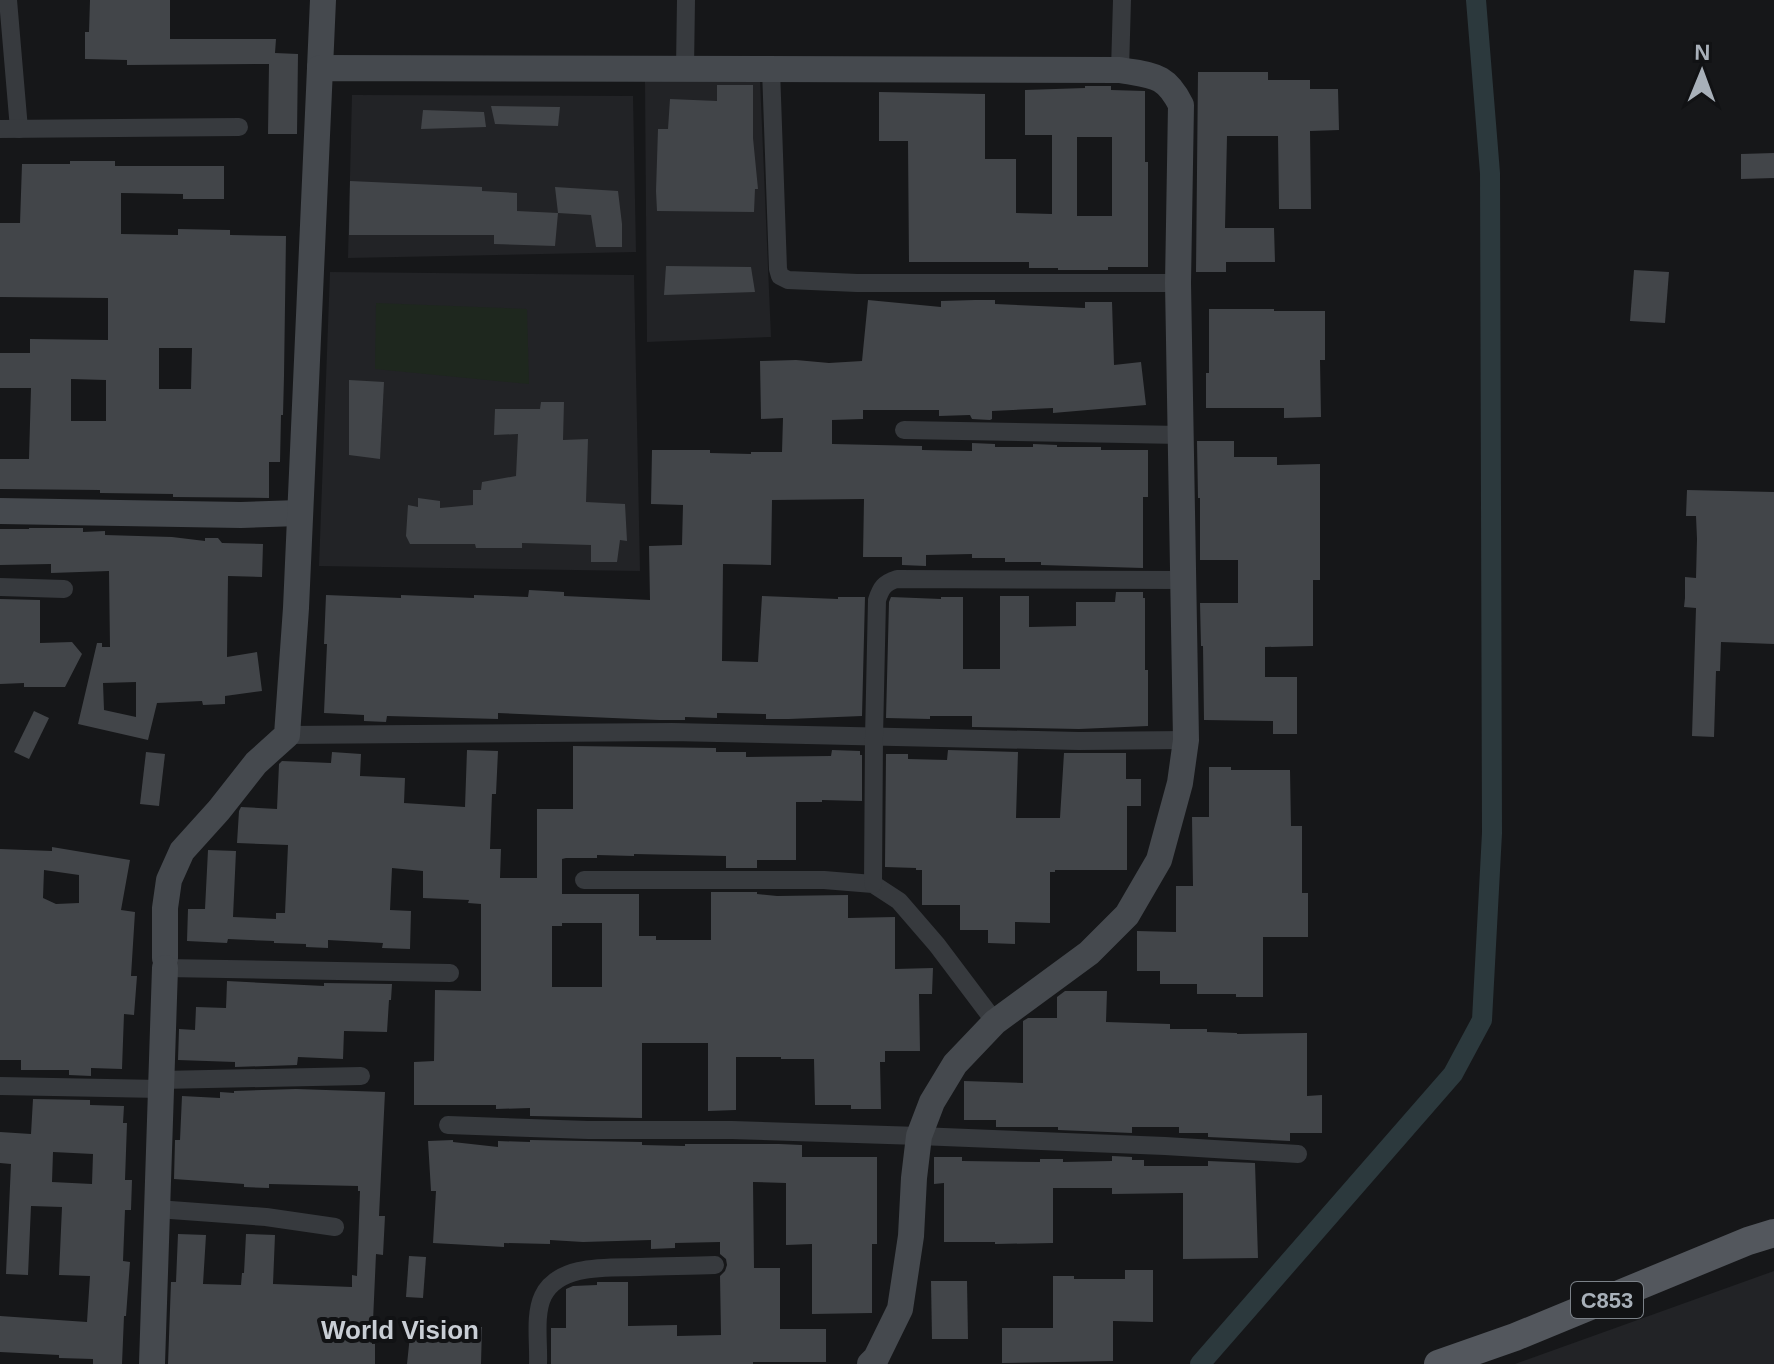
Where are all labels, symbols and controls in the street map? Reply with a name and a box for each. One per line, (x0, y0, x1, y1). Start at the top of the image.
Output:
north arrow (1662, 32, 1742, 112)
text: N (1694, 40, 1711, 65)
road number: C853 (1571, 1282, 1643, 1318)
district label: World Vision (321, 1315, 479, 1345)

